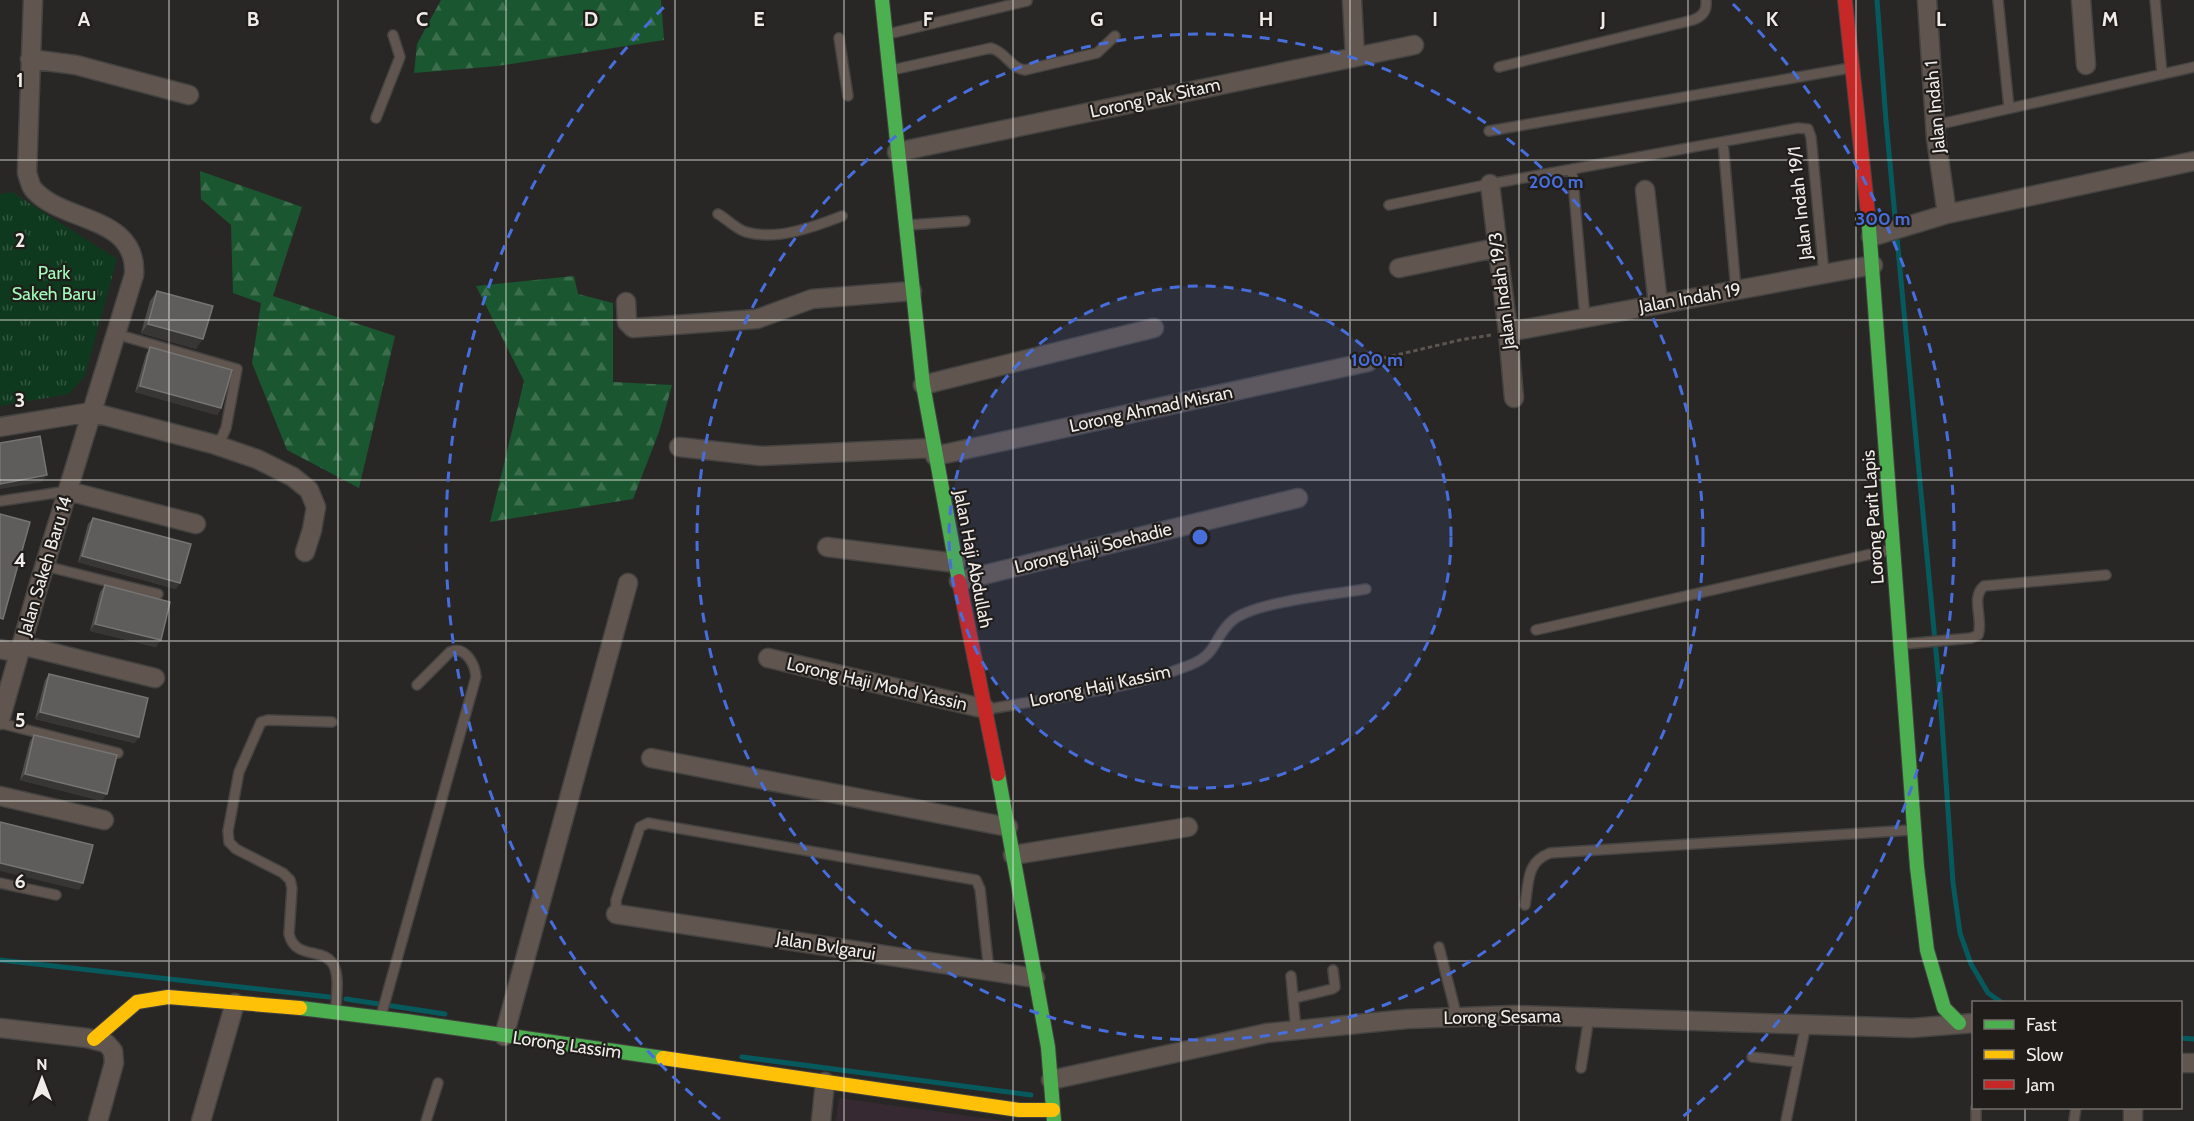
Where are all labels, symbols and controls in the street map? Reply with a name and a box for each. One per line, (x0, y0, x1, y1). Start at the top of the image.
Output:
text: A (78, 7, 91, 31)
text: B (247, 7, 259, 31)
text: C (416, 7, 428, 31)
text: D (584, 7, 598, 31)
text: E (753, 7, 765, 31)
text: F (923, 7, 934, 31)
text: G (1090, 7, 1104, 31)
text: H (1259, 7, 1273, 31)
text: I (1432, 7, 1438, 31)
text: J (1599, 7, 1606, 31)
text: K (1766, 7, 1779, 31)
text: L (1936, 7, 1946, 31)
text: M (2102, 7, 2118, 31)
street label: Jalan Indah 1 (1920, 60, 1950, 155)
text: 1 (16, 68, 24, 92)
street label: Lorong Pak Sitam (1088, 73, 1222, 123)
street label: Jalan Indah 19/1 (1783, 145, 1817, 262)
text: 200 m (1529, 171, 1583, 193)
text: 300 m (1856, 208, 1910, 230)
text: 2 (15, 228, 25, 252)
street label: Jalan Indah 19/3 (1484, 231, 1520, 352)
park label: Park Sakeh Baru (12, 262, 96, 305)
street label: Jalan Indah 19 (1636, 278, 1743, 318)
text: 100 m (1351, 349, 1403, 371)
street label: Lorong Ahmad Misran (1067, 381, 1235, 437)
text: 3 (15, 388, 25, 412)
street label: Lorong Parit Lapis (1857, 449, 1889, 585)
street label: Jalan Haji Abdullah (949, 487, 997, 630)
street label: Jalan Sakeh Baru 14 (14, 494, 76, 638)
street label: Lorong Haji Soehadie (1012, 518, 1174, 578)
centre of rings (1190, 527, 1210, 547)
street label: Lorong Haji Mohd Yassin (785, 653, 969, 715)
street label: Lorong Haji Kassim (1028, 660, 1172, 712)
text: 5 (15, 708, 25, 732)
text: 6 (14, 869, 26, 893)
street label: Jalan Bvlgarui (774, 927, 877, 965)
legend (1972, 1001, 2182, 1109)
street label: Lorong Sesama (1443, 1005, 1561, 1029)
text: Fast (2026, 1014, 2057, 1036)
street label: Lorong Lassim (511, 1026, 623, 1064)
text: Slow (2026, 1044, 2063, 1066)
north arrow (12, 1049, 72, 1109)
text: N (36, 1055, 48, 1074)
text: Jam (2025, 1074, 2055, 1096)

